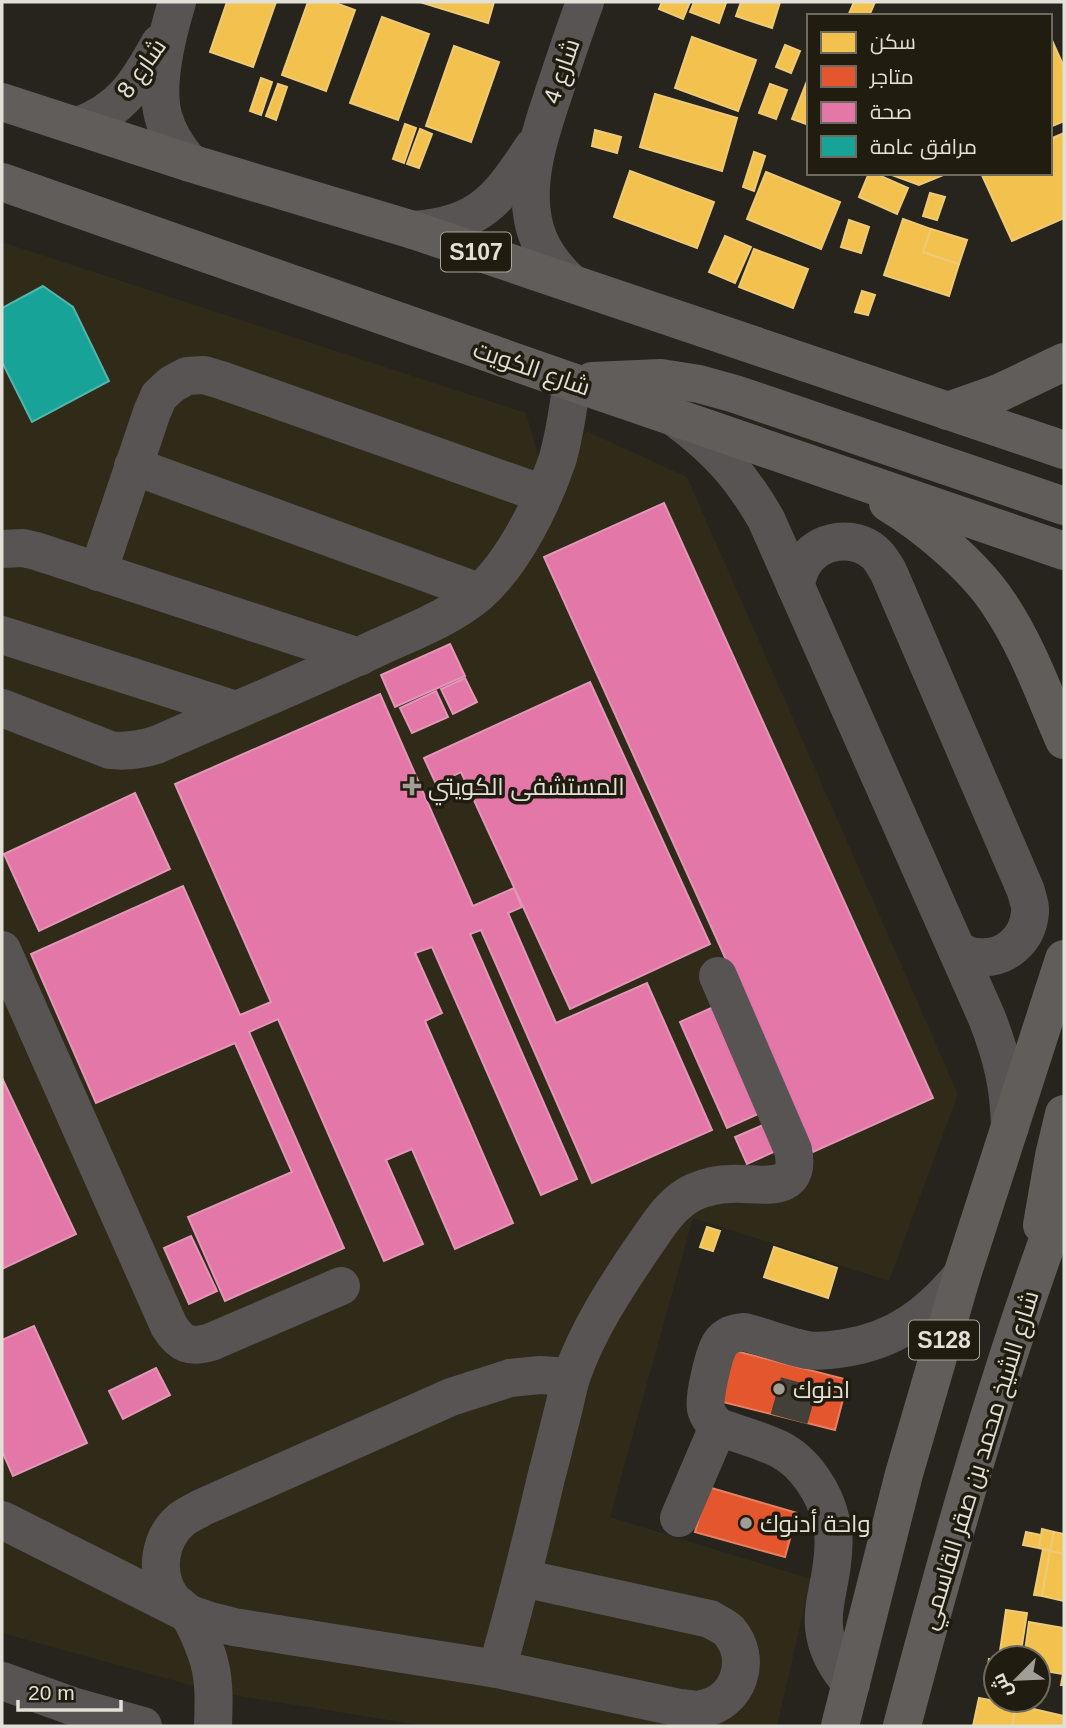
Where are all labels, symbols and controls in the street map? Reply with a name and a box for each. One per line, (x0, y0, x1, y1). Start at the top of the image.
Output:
legend (807, 14, 1052, 175)
text: سكن (870, 30, 916, 55)
street label: شارع 8 (111, 33, 174, 105)
street label: شارع 4 (537, 35, 587, 108)
text: متاجر (869, 65, 914, 89)
text: صحة (870, 100, 912, 123)
text: مرافق عامة (870, 135, 977, 160)
road number: S107 (441, 232, 511, 272)
street label: شارع الكويت (469, 335, 594, 403)
place label: المستشفى الكويتي (428, 773, 625, 806)
marker: المستشفى الكويتي (402, 776, 422, 796)
street label: شارع الشيخ محمد بن صقر القاسمي (915, 1287, 1049, 1634)
road number: S128 (909, 1320, 979, 1359)
place label: ادنوك (793, 1376, 850, 1403)
marker: ادنوك (771, 1381, 787, 1397)
place label: واحة أدنوك (760, 1508, 871, 1537)
marker: واحة أدنوك (738, 1515, 754, 1531)
north arrow (982, 1644, 1052, 1714)
scale bar (18, 1668, 121, 1712)
text: ش (987, 1670, 1017, 1701)
text: 20 m (28, 1681, 75, 1704)

